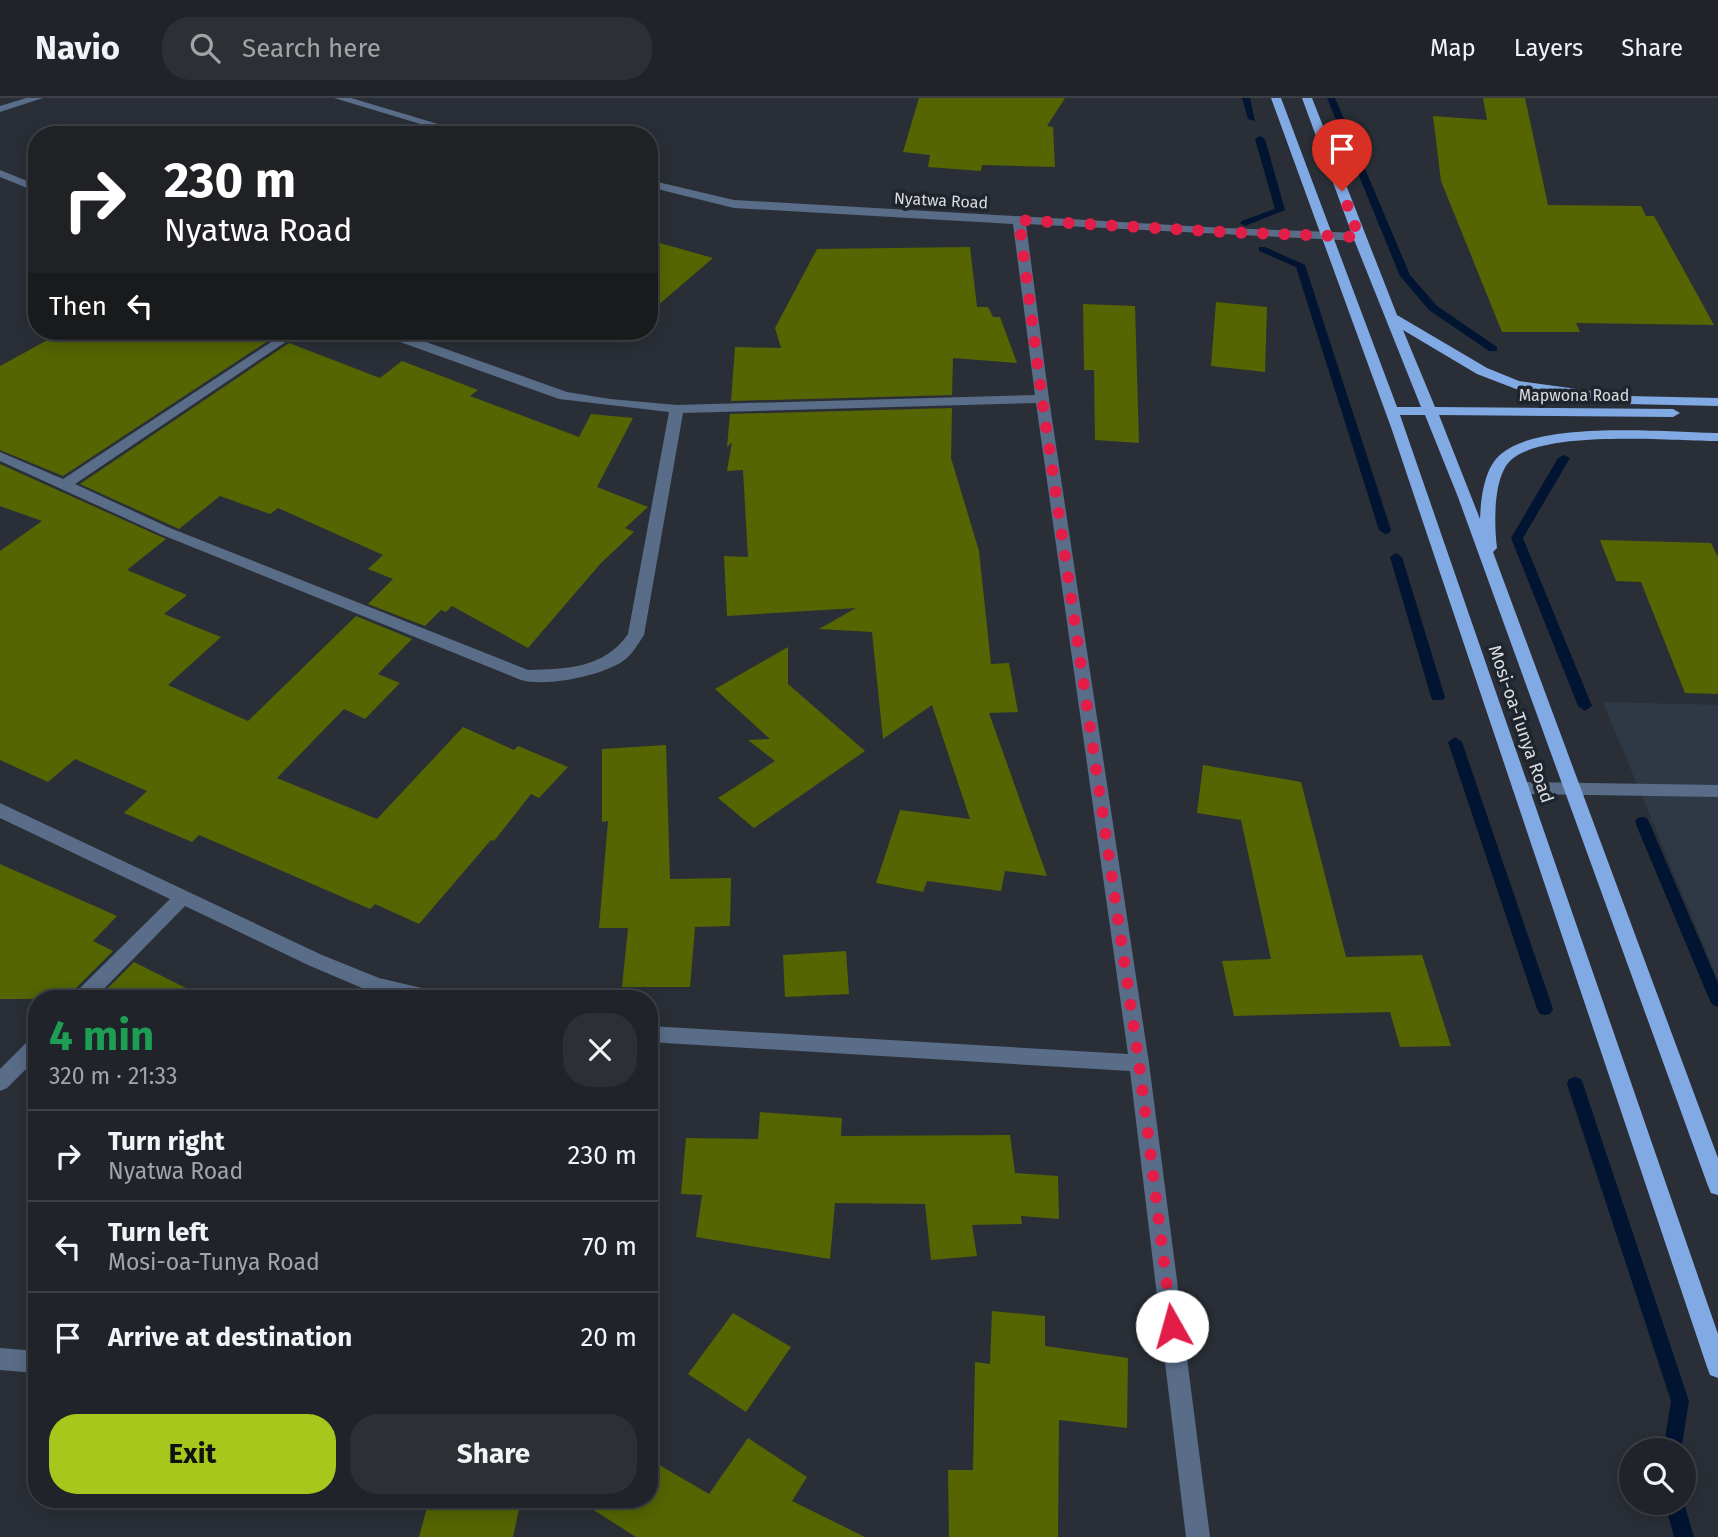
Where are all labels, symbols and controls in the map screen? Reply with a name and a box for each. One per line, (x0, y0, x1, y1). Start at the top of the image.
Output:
search box (162, 17, 652, 80)
text: Navio (35, 28, 120, 68)
icon: search (186, 29, 224, 67)
text: Search here (242, 33, 381, 64)
text: Map (1430, 34, 1476, 62)
text: Layers (1514, 34, 1583, 62)
text: Share (1621, 34, 1683, 62)
pin (1312, 119, 1372, 191)
icon: arrive (1323, 130, 1361, 168)
text: 230 m (164, 151, 296, 210)
icon: right (49, 154, 140, 245)
street label: Nyatwa Road (893, 189, 988, 212)
text: Nyatwa Road (164, 211, 352, 249)
icon: left (121, 287, 159, 325)
text: Then (49, 291, 107, 322)
street label: Mapwona Road (1519, 386, 1629, 405)
street label: Mosi-oa-Tunya Road (1484, 642, 1558, 806)
text: 4 min (49, 1011, 154, 1061)
button: close (563, 1013, 637, 1087)
text: 320 m · 21:33 (49, 1062, 177, 1090)
text: Turn right (108, 1126, 225, 1157)
icon: right (49, 1137, 87, 1175)
text: 230 m (568, 1140, 637, 1171)
text: Nyatwa Road (108, 1157, 243, 1185)
text: Turn left (108, 1217, 209, 1248)
icon: left (49, 1228, 87, 1266)
text: 70 m (582, 1231, 637, 1262)
text: Mosi-oa-Tunya Road (108, 1248, 320, 1276)
position arrow (1135, 1289, 1209, 1363)
icon: arrive (49, 1319, 87, 1357)
text: Arrive at destination (108, 1322, 352, 1353)
text: 20 m (580, 1322, 637, 1353)
button: Exit (49, 1414, 336, 1494)
button: Share (350, 1414, 637, 1494)
map controls (1619, 1438, 1696, 1515)
button: search (1619, 1438, 1696, 1515)

